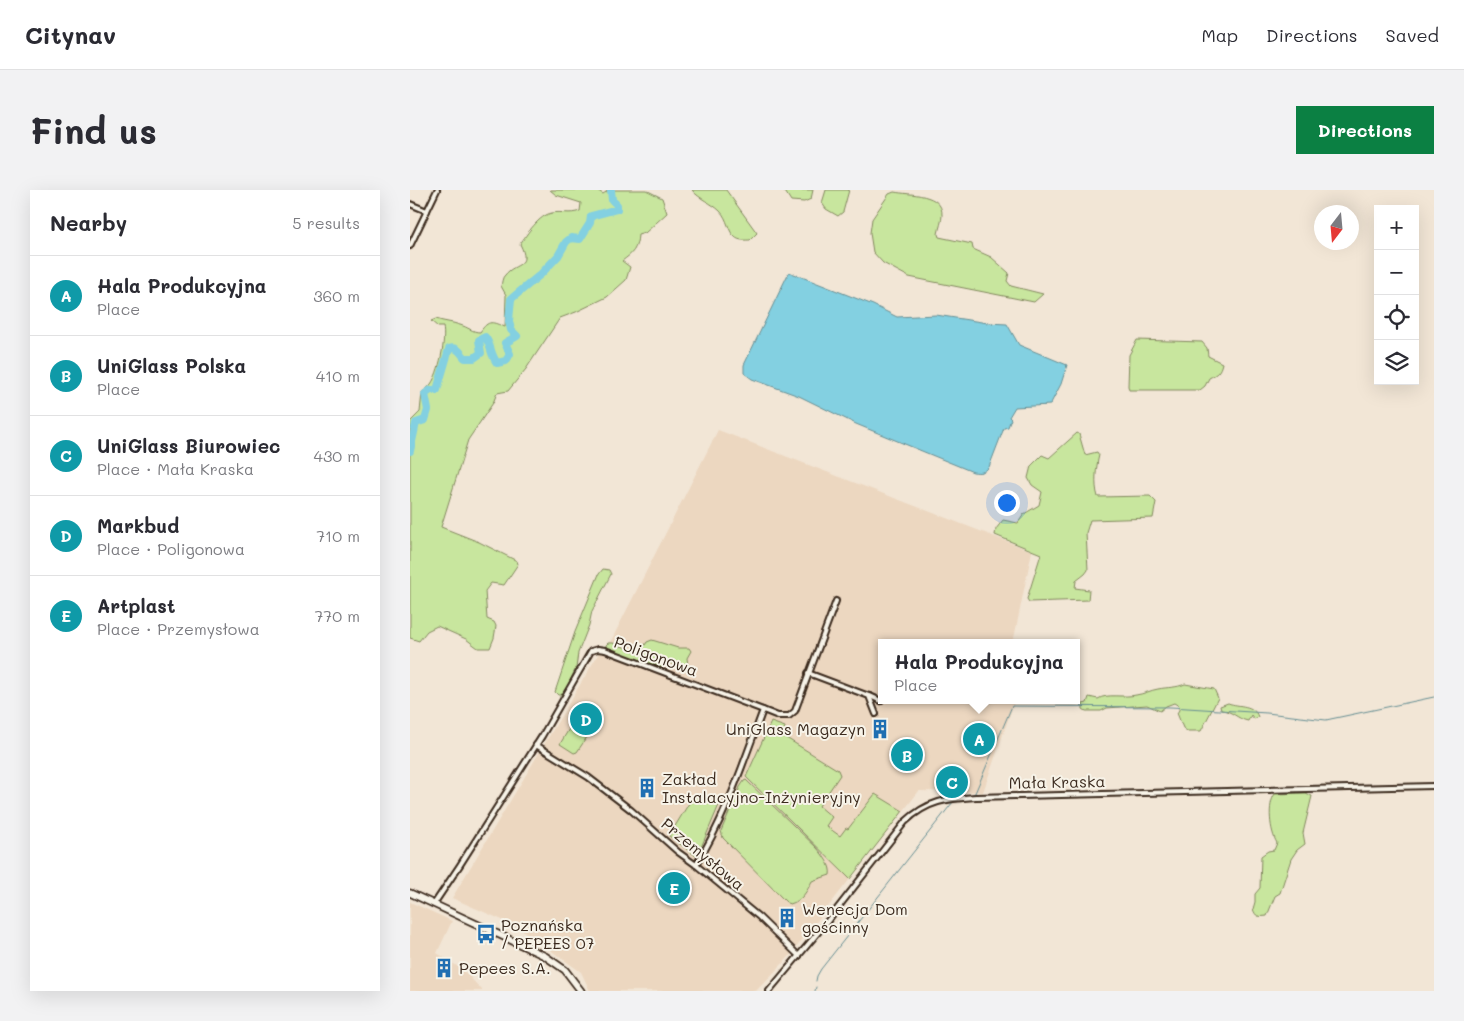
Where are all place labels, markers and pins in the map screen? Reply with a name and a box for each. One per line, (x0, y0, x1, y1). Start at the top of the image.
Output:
pin: D (570, 700, 602, 738)
place label: UniGlass Magazyn (726, 718, 865, 739)
building icon: UniGlass Magazyn (869, 718, 891, 740)
pin: A (963, 720, 995, 758)
pin: B (891, 736, 923, 774)
pin: C (936, 763, 968, 801)
place label: Zakład Instalacyjno-Inżynieryjny (662, 768, 861, 807)
building icon: Zakład Instalacyjno-Inżynieryjny (636, 777, 658, 799)
pin: E (658, 869, 690, 907)
place label: Wenecja Dom gościnny (802, 898, 908, 937)
building icon: Wenecja Dom gościnny (776, 907, 798, 929)
place label: Poznańska / PEPEES 07 (501, 914, 595, 953)
bus stop icon: Poznańska / PEPEES 07 (475, 923, 497, 945)
building icon: Pepees S.A. (433, 957, 455, 979)
place label: Pepees S.A. (459, 957, 551, 978)

